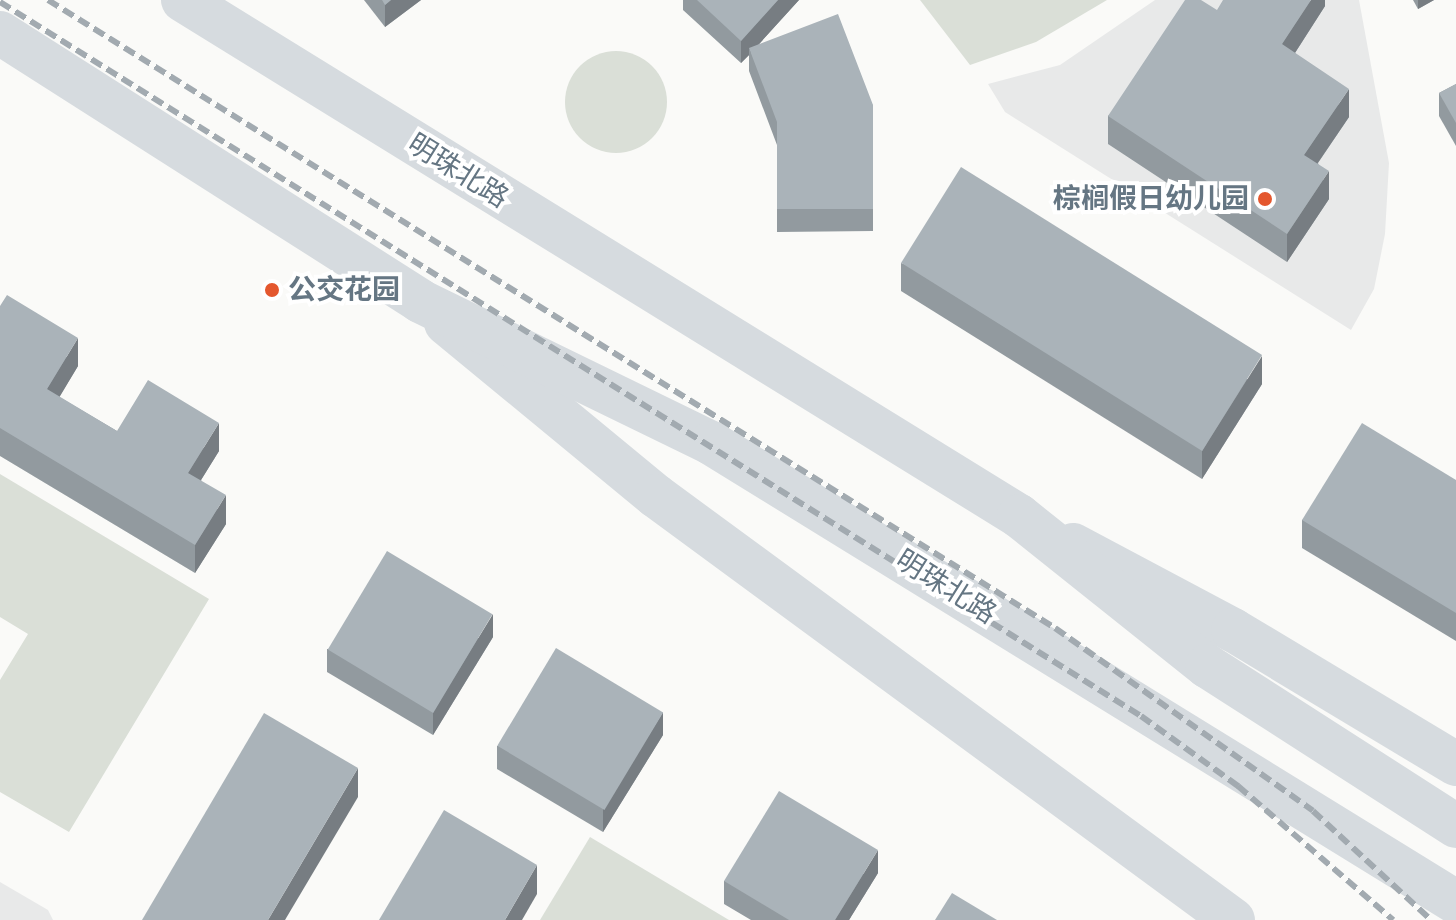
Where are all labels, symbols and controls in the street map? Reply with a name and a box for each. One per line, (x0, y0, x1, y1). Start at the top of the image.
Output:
street label: 明珠北路 (402, 127, 514, 215)
place label: 棕榈假日幼儿园 (1053, 182, 1249, 216)
marker: 棕榈假日幼儿园 (1256, 190, 1274, 208)
place label: 公交花园 (288, 273, 400, 307)
marker: 公交花园 (263, 281, 281, 299)
street label: 明珠北路 (890, 543, 1002, 631)

